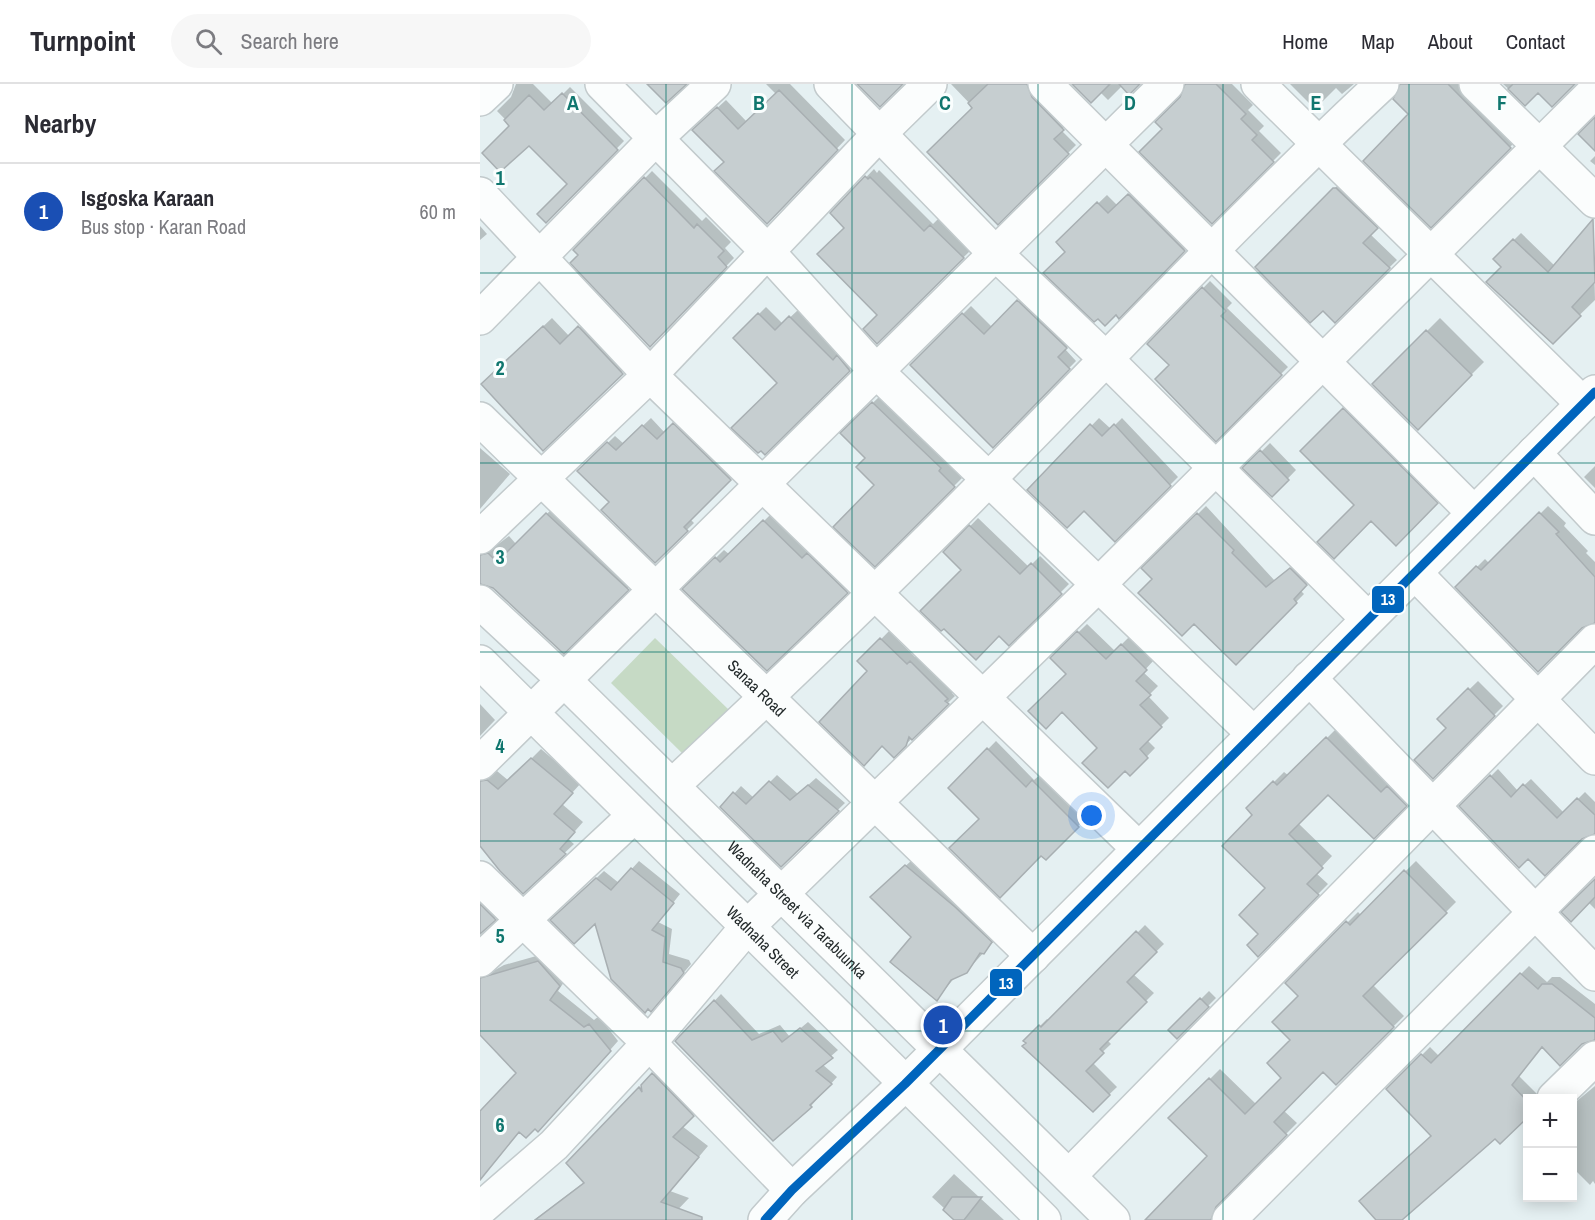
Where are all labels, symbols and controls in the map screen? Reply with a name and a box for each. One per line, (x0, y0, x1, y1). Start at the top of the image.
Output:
search box (171, 14, 591, 68)
text: Turnpoint (30, 22, 135, 60)
icon: search (192, 25, 225, 58)
text: Search here (240, 26, 339, 56)
text: Home (1282, 27, 1328, 56)
text: Map (1361, 27, 1395, 56)
text: About (1428, 27, 1473, 56)
text: Contact (1506, 27, 1565, 56)
text: A (567, 89, 579, 116)
text: B (753, 89, 765, 116)
text: C (939, 89, 951, 116)
text: D (1124, 89, 1136, 116)
text: E (1311, 89, 1322, 116)
text: F (1497, 89, 1507, 116)
text: Nearby (24, 106, 96, 141)
text: 1 (495, 164, 505, 191)
text: Isgoska Karaan (81, 183, 214, 213)
text: 1 (39, 198, 48, 225)
text: 60 m (420, 198, 456, 225)
text: Bus stop · Karan Road (81, 213, 246, 240)
text: 2 (495, 354, 505, 381)
text: 3 (495, 543, 505, 570)
line badge: 13 (1371, 585, 1405, 614)
text: 13 (1381, 588, 1395, 610)
street label: Sanaa Road (723, 655, 791, 721)
text: 4 (495, 732, 505, 759)
your location (1077, 801, 1106, 830)
street label: Wadnaha Street via Tarabuunka (724, 838, 872, 982)
street label: Wadnaha Street (722, 902, 802, 982)
text: 5 (495, 922, 505, 949)
line badge: 13 (989, 968, 1023, 997)
text: 13 (999, 972, 1013, 994)
pin: 1 (924, 1002, 962, 1048)
map controls (1523, 1094, 1577, 1202)
button: + (1523, 1094, 1577, 1148)
text: 6 (495, 1111, 505, 1138)
button: − (1523, 1148, 1577, 1202)

